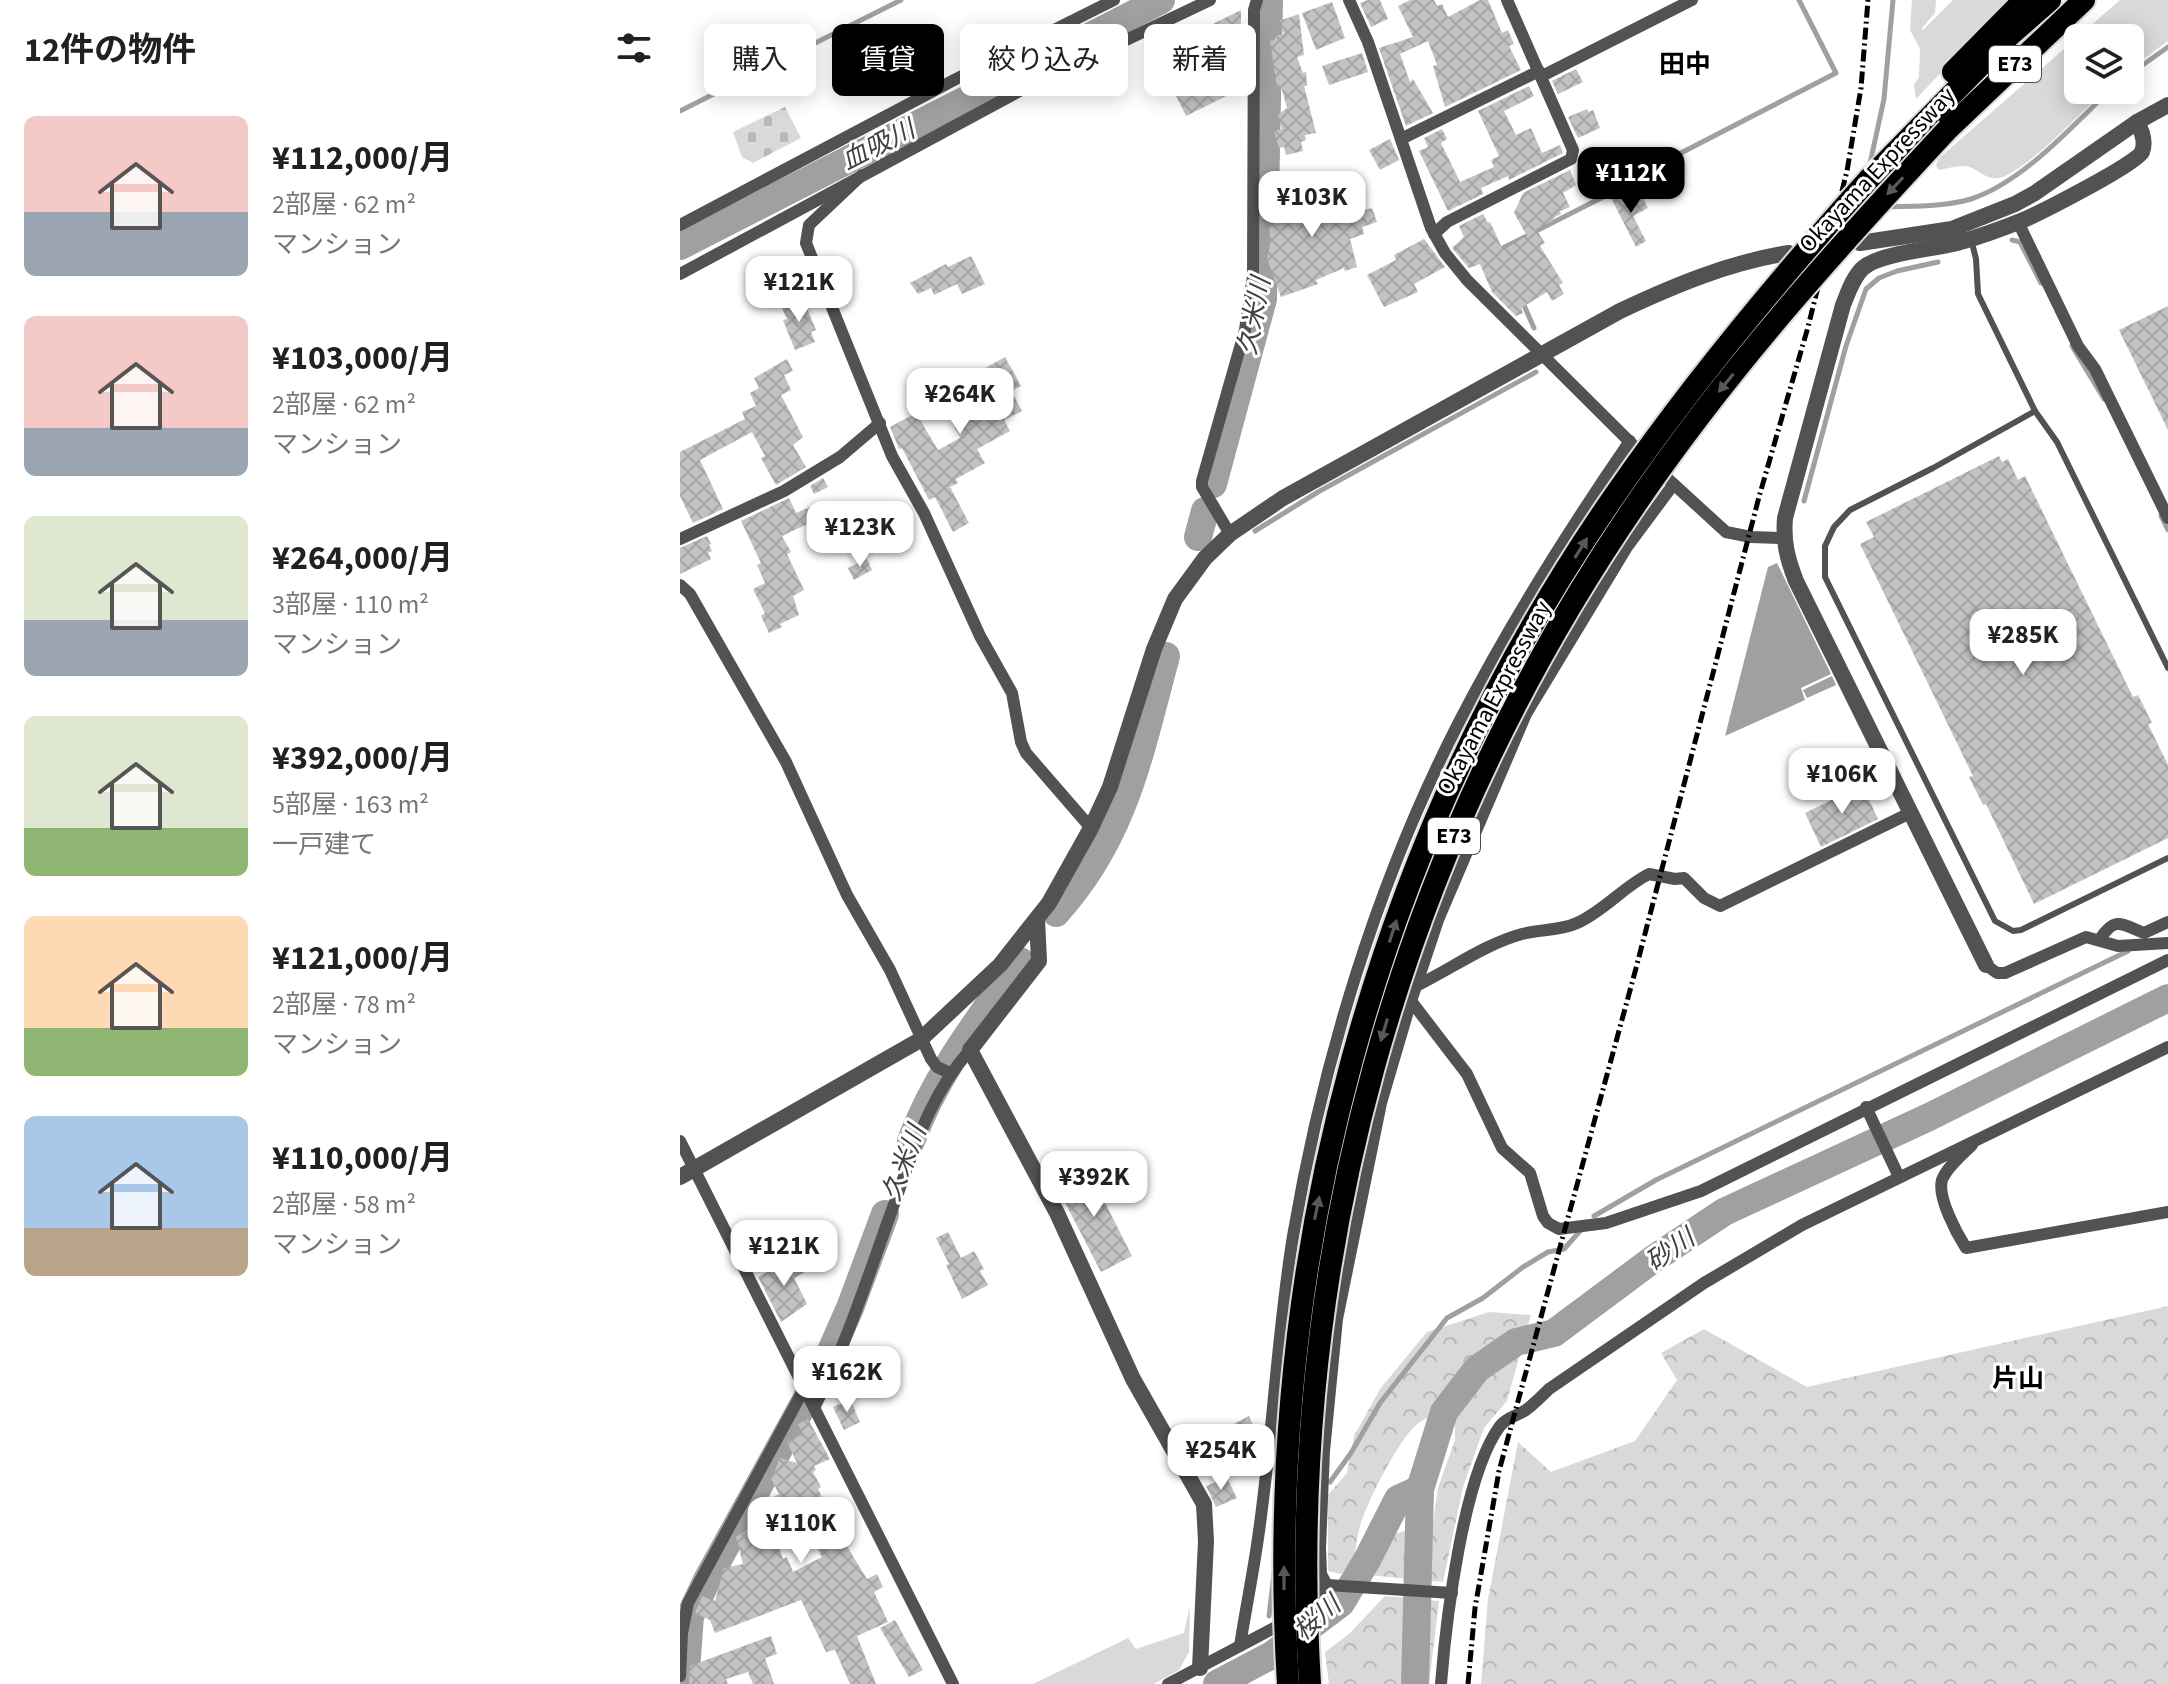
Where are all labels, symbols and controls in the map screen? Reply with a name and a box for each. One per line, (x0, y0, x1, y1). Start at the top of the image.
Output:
chip: 購入 (704, 24, 816, 96)
chip: 賃貸 (832, 24, 944, 96)
chip: 絞り込み (960, 24, 1128, 96)
chip: 新着 (1144, 24, 1256, 96)
map controls (2064, 24, 2144, 104)
button: layers (2064, 24, 2144, 104)
text: 12件の物件 (24, 26, 196, 75)
icon: filters (612, 26, 656, 70)
district label: 田中 (1659, 46, 1711, 83)
road number: E73 (1989, 46, 2041, 82)
street label: Okayama Expressway (1791, 79, 1963, 261)
water label: 血吸川 (835, 109, 924, 179)
text: ¥112,000/月 (272, 134, 453, 183)
pin: ¥112K (1575, 147, 1687, 215)
icon: home (88, 148, 184, 244)
text: ¥112K (1596, 154, 1666, 191)
pin: ¥103K (1256, 171, 1368, 239)
one-way arrow (1886, 176, 1904, 195)
text: ¥103K (1277, 178, 1347, 215)
text: 2部屋 · 62 m² (272, 186, 416, 223)
text: マンション (272, 226, 402, 263)
pin: ¥121K (743, 256, 855, 324)
text: ¥121K (764, 263, 834, 300)
water label: 久米川 (1228, 271, 1280, 358)
text: ¥103,000/月 (272, 334, 453, 383)
icon: home (88, 348, 184, 444)
pin: ¥264K (904, 368, 1016, 436)
one-way arrow (1718, 373, 1735, 393)
text: ¥264K (925, 375, 995, 412)
text: 2部屋 · 62 m² (272, 386, 416, 423)
text: マンション (272, 426, 402, 463)
pin: ¥123K (804, 501, 916, 569)
text: ¥123K (825, 508, 895, 545)
text: ¥264,000/月 (272, 534, 453, 583)
one-way arrow (1574, 537, 1588, 559)
icon: home (88, 548, 184, 644)
text: 3部屋 · 110 m² (272, 586, 429, 623)
street label: Okayama Expressway (1428, 595, 1560, 801)
pin: ¥285K (1967, 609, 2079, 677)
text: ¥285K (1988, 616, 2058, 653)
text: マンション (272, 626, 402, 663)
text: ¥392,000/月 (272, 734, 453, 783)
icon: home (88, 748, 184, 844)
pin: ¥106K (1786, 748, 1898, 816)
text: ¥106K (1807, 755, 1877, 792)
text: 5部屋 · 163 m² (272, 786, 429, 823)
road number: E73 (1428, 818, 1480, 854)
text: 一戸建て (272, 826, 376, 863)
one-way arrow (1387, 918, 1399, 942)
text: ¥121,000/月 (272, 934, 453, 983)
icon: home (88, 948, 184, 1044)
text: 2部屋 · 78 m² (272, 986, 416, 1023)
one-way arrow (1377, 1018, 1390, 1042)
text: マンション (272, 1026, 402, 1063)
water label: 久米川 (873, 1117, 936, 1206)
text: ¥110,000/月 (272, 1134, 453, 1183)
icon: home (88, 1148, 184, 1244)
pin: ¥392K (1038, 1151, 1150, 1219)
text: ¥392K (1059, 1158, 1129, 1195)
text: 2部屋 · 58 m² (272, 1186, 416, 1223)
one-way arrow (1311, 1195, 1323, 1220)
water label: 砂川 (1638, 1218, 1704, 1280)
pin: ¥121K (728, 1220, 840, 1288)
text: マンション (272, 1226, 402, 1263)
text: ¥121K (749, 1227, 819, 1264)
pin: ¥162K (791, 1346, 903, 1414)
text: ¥162K (812, 1353, 882, 1390)
district label: 片山 (1992, 1360, 2044, 1397)
pin: ¥254K (1165, 1424, 1277, 1492)
text: ¥254K (1186, 1431, 1256, 1468)
pin: ¥110K (745, 1497, 857, 1565)
text: ¥110K (766, 1504, 836, 1541)
one-way arrow (1278, 1565, 1290, 1590)
water label: 桜川 (1285, 1585, 1351, 1649)

